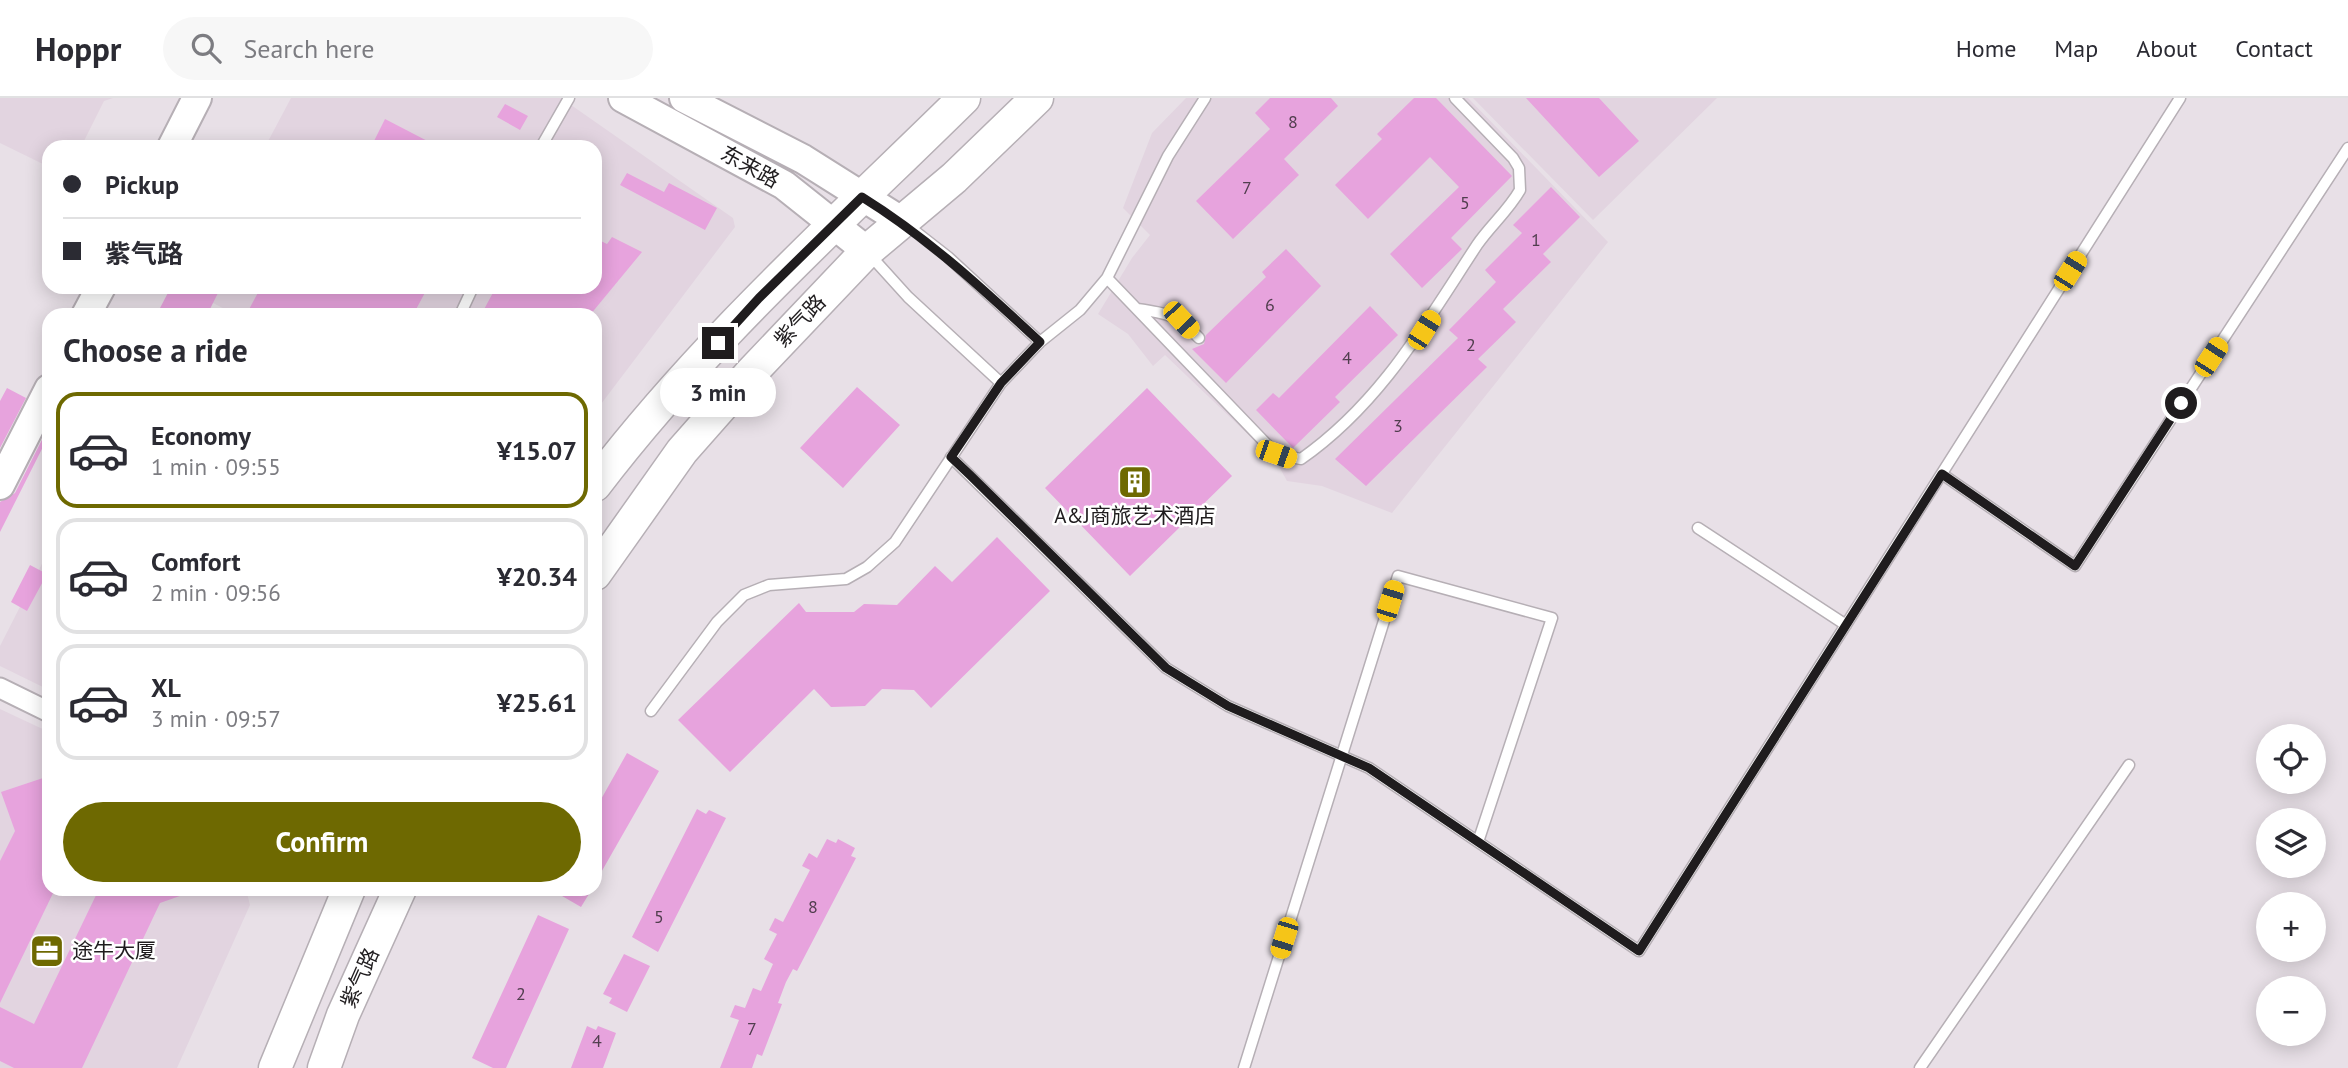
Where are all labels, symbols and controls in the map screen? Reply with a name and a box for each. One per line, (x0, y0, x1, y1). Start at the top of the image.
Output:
search box (163, 17, 653, 80)
text: Hoppr (35, 27, 121, 70)
icon: search (187, 29, 225, 67)
text: Search here (243, 32, 375, 65)
text: Home (1956, 33, 2016, 64)
text: Map (2054, 33, 2098, 64)
text: About (2136, 33, 2197, 64)
text: Contact (2235, 33, 2313, 64)
house number: 8 (1288, 110, 1298, 133)
street label: 东来路 (716, 139, 784, 194)
text: Pickup (105, 168, 179, 201)
house number: 7 (1242, 176, 1252, 199)
house number: 5 (1460, 191, 1470, 214)
house number: 1 (1531, 228, 1541, 251)
text: 紫气路 (105, 237, 183, 270)
car (2050, 248, 2091, 294)
street label: 紫气路 (768, 289, 831, 353)
house number: 6 (1265, 293, 1275, 316)
car (1159, 297, 1204, 343)
car (1404, 307, 1445, 353)
route end (702, 327, 734, 359)
text: Choose a ride (63, 329, 248, 371)
house number: 2 (1466, 333, 1476, 356)
car (2191, 334, 2232, 380)
house number: 4 (1342, 346, 1352, 369)
callout: 3 min (660, 368, 776, 416)
text: 3 min (690, 378, 746, 407)
route start (2165, 387, 2197, 419)
house number: 3 (1393, 414, 1403, 437)
icon: car (67, 419, 130, 482)
text: Economy (151, 419, 251, 452)
text: ¥15.07 (497, 434, 577, 467)
car (1253, 437, 1300, 471)
text: 1 min · 09:55 (151, 452, 281, 481)
building icon: A&J商旅艺术酒店 (1116, 463, 1154, 501)
place label: A&J商旅艺术酒店 (1054, 502, 1216, 529)
icon: car (67, 545, 130, 608)
text: Comfort (151, 545, 241, 578)
text: ¥20.34 (497, 560, 577, 593)
text: 2 min · 09:56 (151, 578, 281, 607)
car (1374, 578, 1407, 624)
icon: car (67, 671, 130, 734)
text: XL (151, 671, 181, 704)
text: ¥25.61 (497, 686, 577, 719)
text: 3 min · 09:57 (151, 704, 281, 733)
map controls (2256, 724, 2326, 1046)
button: locate (2256, 724, 2326, 794)
button: Confirm (63, 802, 581, 882)
button: layers (2256, 808, 2326, 878)
button: + (2256, 892, 2326, 962)
house number: 8 (808, 895, 818, 918)
house number: 5 (654, 905, 664, 928)
car (1268, 915, 1301, 961)
office icon: 途牛大厦 (28, 932, 66, 970)
place label: 途牛大厦 (72, 937, 156, 964)
street label: 紫气路 (334, 944, 385, 1012)
button: − (2256, 976, 2326, 1046)
house number: 2 (516, 982, 526, 1005)
house number: 7 (747, 1017, 757, 1040)
house number: 4 (592, 1029, 602, 1052)

